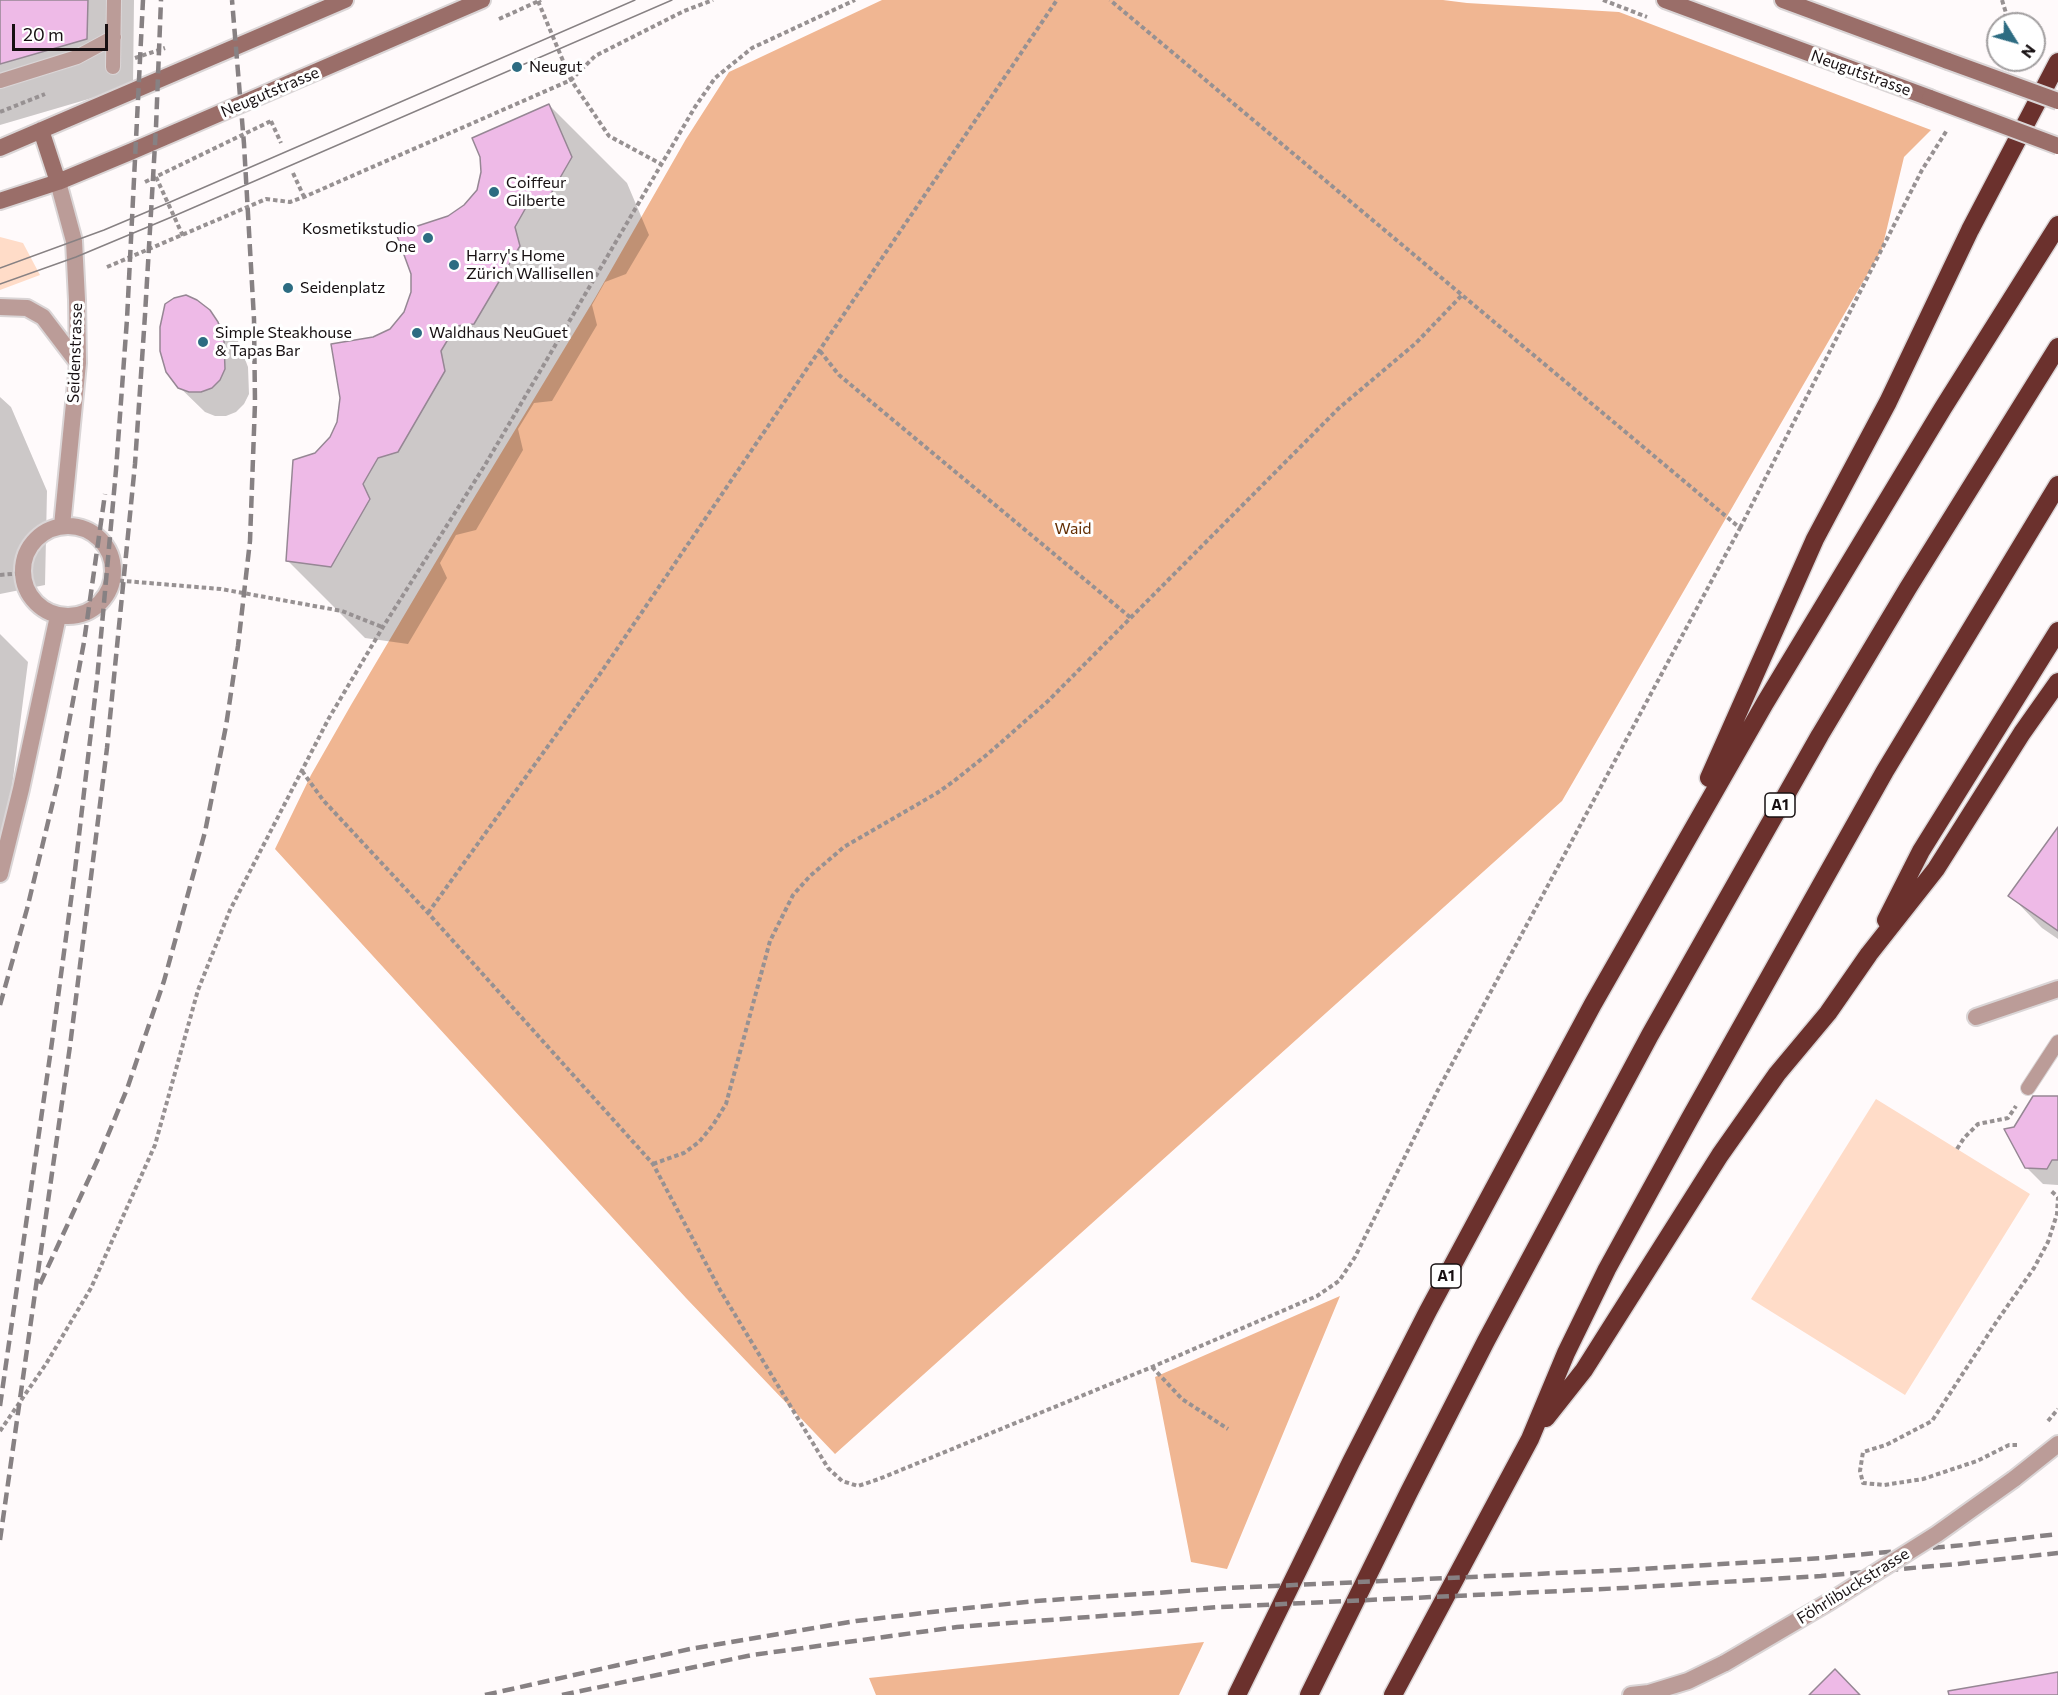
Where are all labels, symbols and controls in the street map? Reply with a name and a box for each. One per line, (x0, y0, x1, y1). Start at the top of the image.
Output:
scale bar (15, 12, 111, 50)
north arrow (1986, 12, 2046, 72)
text: 20 m (23, 23, 64, 45)
text: N (2018, 41, 2040, 62)
street label: Neugutstrasse (1808, 46, 1914, 100)
place label: Neugut (529, 57, 583, 77)
marker: Neugut (510, 60, 524, 74)
street label: Neugutstrasse (218, 63, 322, 121)
place label: Coiffeur Gilberte (506, 173, 566, 211)
marker: Coiffeur Gilberte (487, 185, 501, 199)
place label: Kosmetikstudio One (302, 219, 416, 257)
marker: Kosmetikstudio One (421, 231, 435, 245)
place label: Harry's Home Zürich Wallisellen (466, 246, 594, 284)
marker: Harry's Home Zürich Wallisellen (447, 258, 461, 272)
place label: Seidenplatz (300, 278, 385, 298)
marker: Seidenplatz (281, 281, 295, 295)
street label: Seidenstrasse (64, 303, 86, 403)
place label: Simple Steakhouse & Tapas Bar (215, 323, 352, 361)
place label: Waldhaus NeuGuet (429, 323, 568, 343)
marker: Waldhaus NeuGuet (410, 326, 424, 340)
marker: Simple Steakhouse & Tapas Bar (196, 335, 210, 349)
park label: Waid (1054, 519, 1092, 539)
road number: A1 (1765, 793, 1795, 817)
road number: A1 (1431, 1264, 1461, 1288)
street label: Föhrlibuckstrasse (1793, 1544, 1913, 1628)

